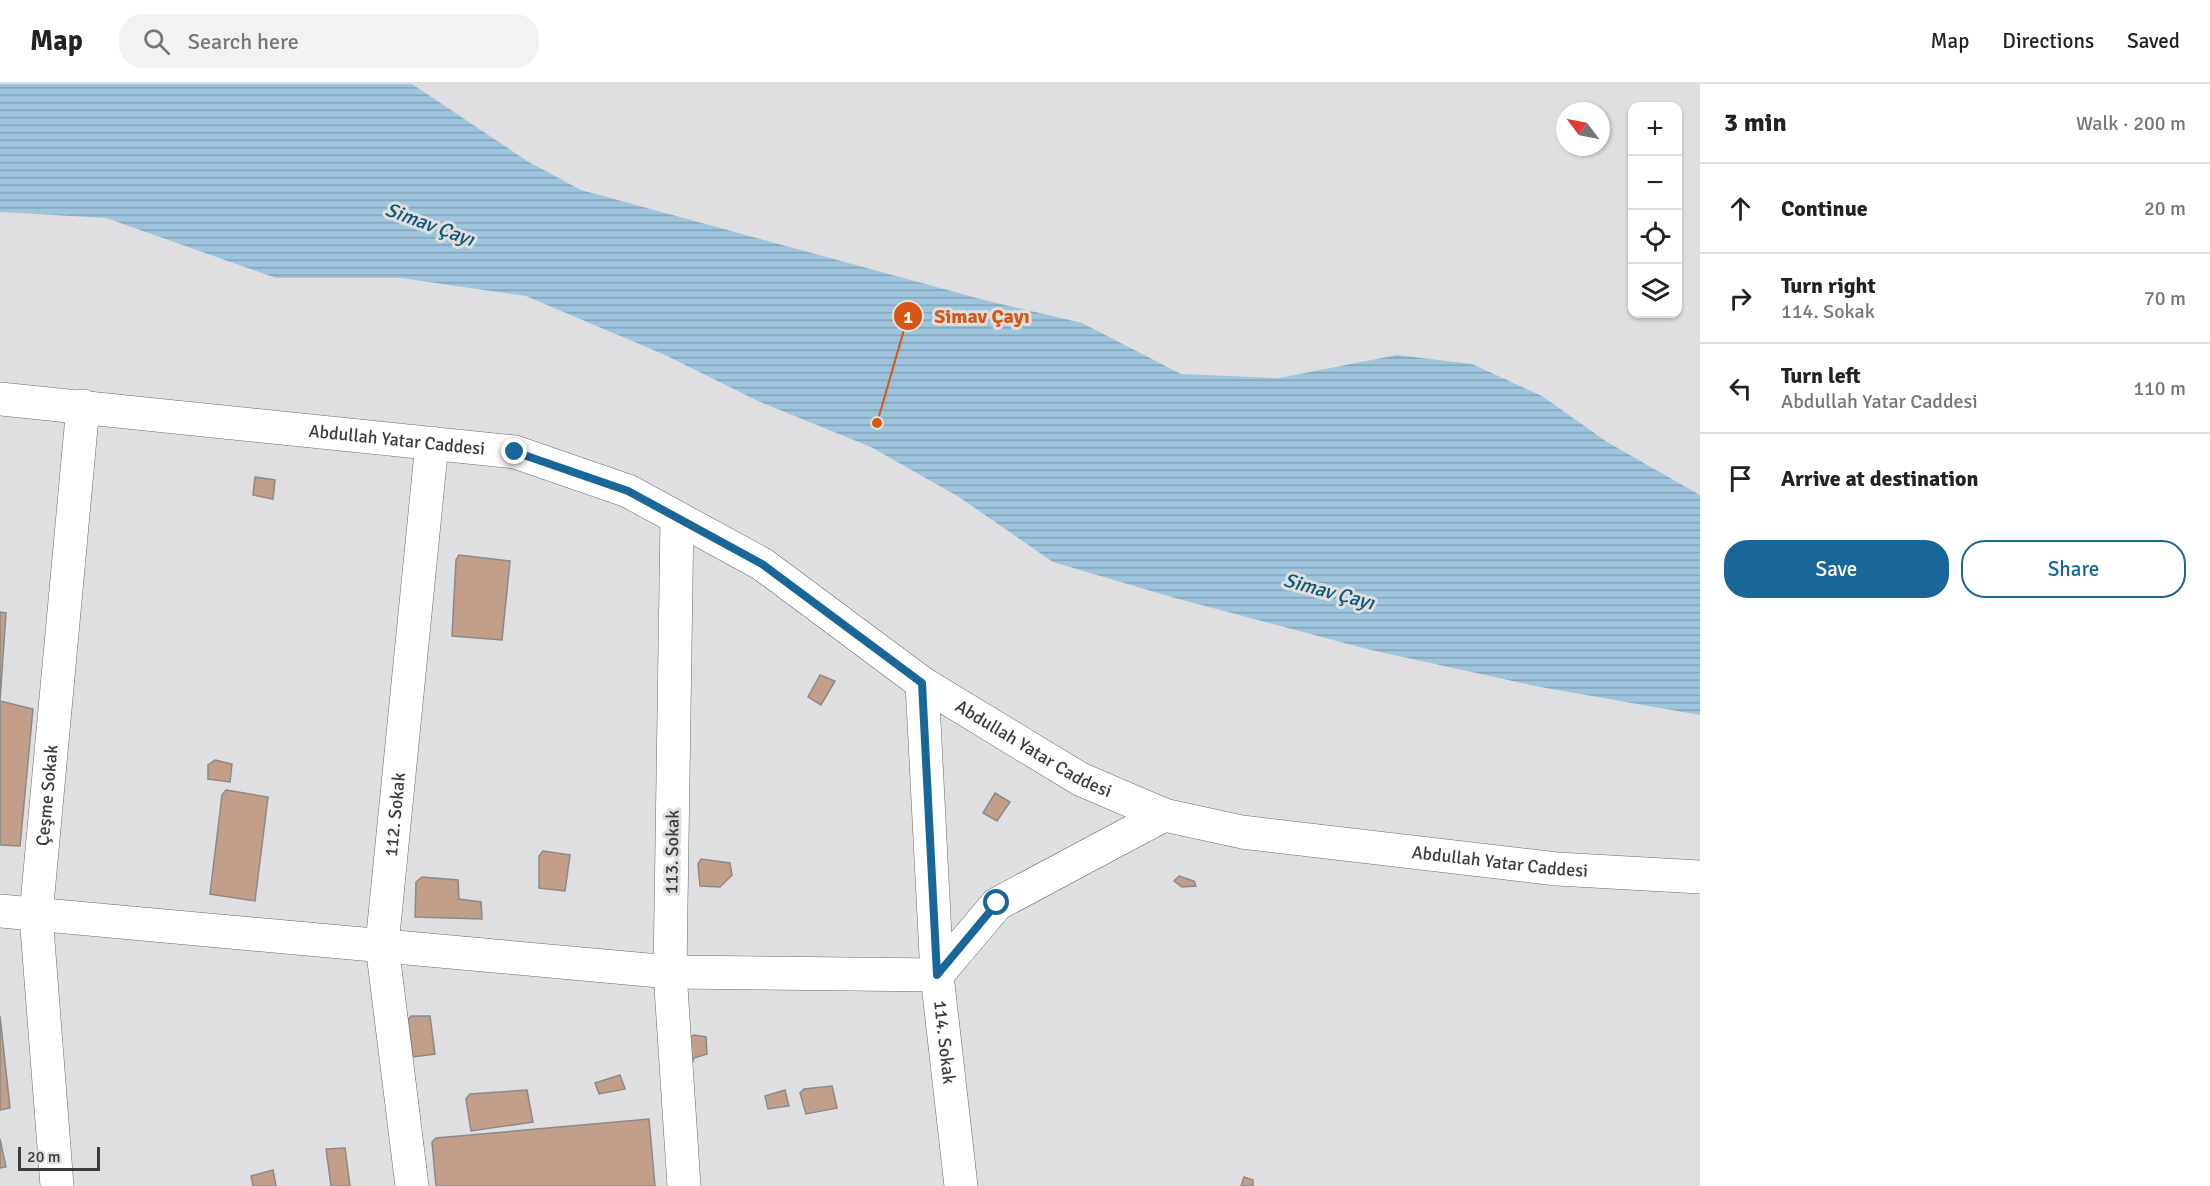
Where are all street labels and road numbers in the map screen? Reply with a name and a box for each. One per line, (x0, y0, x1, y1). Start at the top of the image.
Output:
street label: Abdullah Yatar Caddesi (308, 420, 486, 460)
street label: Abdullah Yatar Caddesi (951, 695, 1115, 802)
street label: Çeşme Sokak (31, 744, 63, 847)
street label: 112. Sokak (380, 771, 410, 858)
street label: 113. Sokak (660, 810, 684, 894)
street label: Abdullah Yatar Caddesi (1411, 841, 1589, 882)
street label: 114. Sokak (929, 999, 960, 1085)

